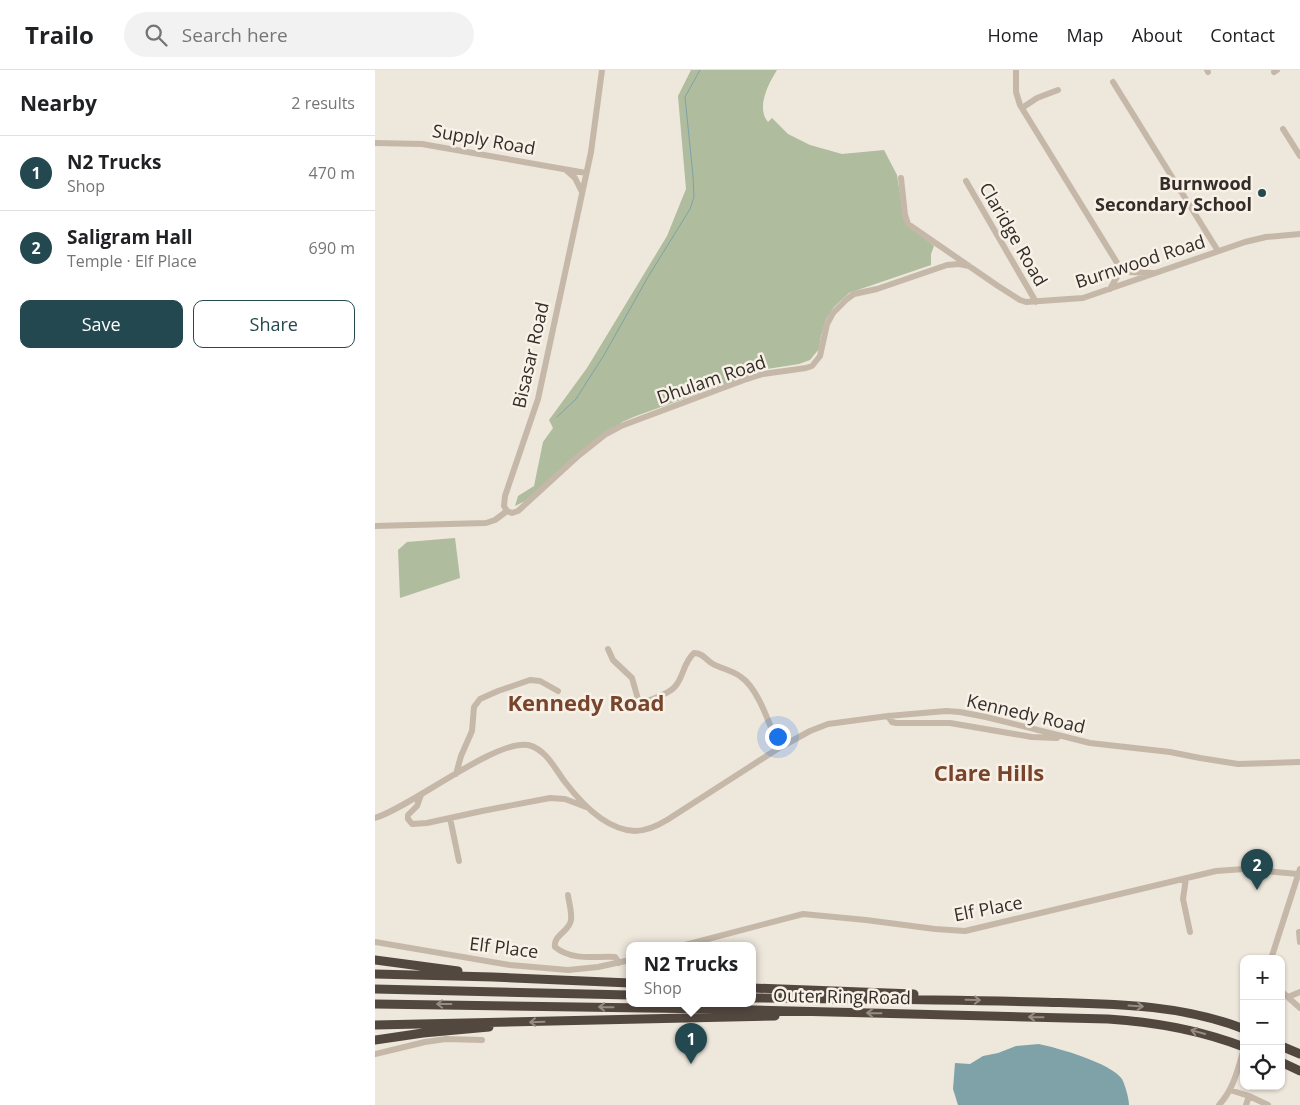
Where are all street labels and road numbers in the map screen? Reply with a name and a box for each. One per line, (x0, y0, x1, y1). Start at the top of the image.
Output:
street label: Supply Road (431, 118, 537, 160)
street label: Claridge Road (975, 178, 1053, 290)
street label: Burnwood Road (1072, 229, 1208, 293)
street label: Bisasar Road (506, 300, 554, 410)
street label: Dhulam Road (653, 349, 769, 409)
street label: Kennedy Road (964, 688, 1088, 738)
street label: Elf Place (952, 890, 1024, 926)
street label: Elf Place (468, 931, 540, 963)
street label: Outer Ring Road (773, 983, 911, 1009)

